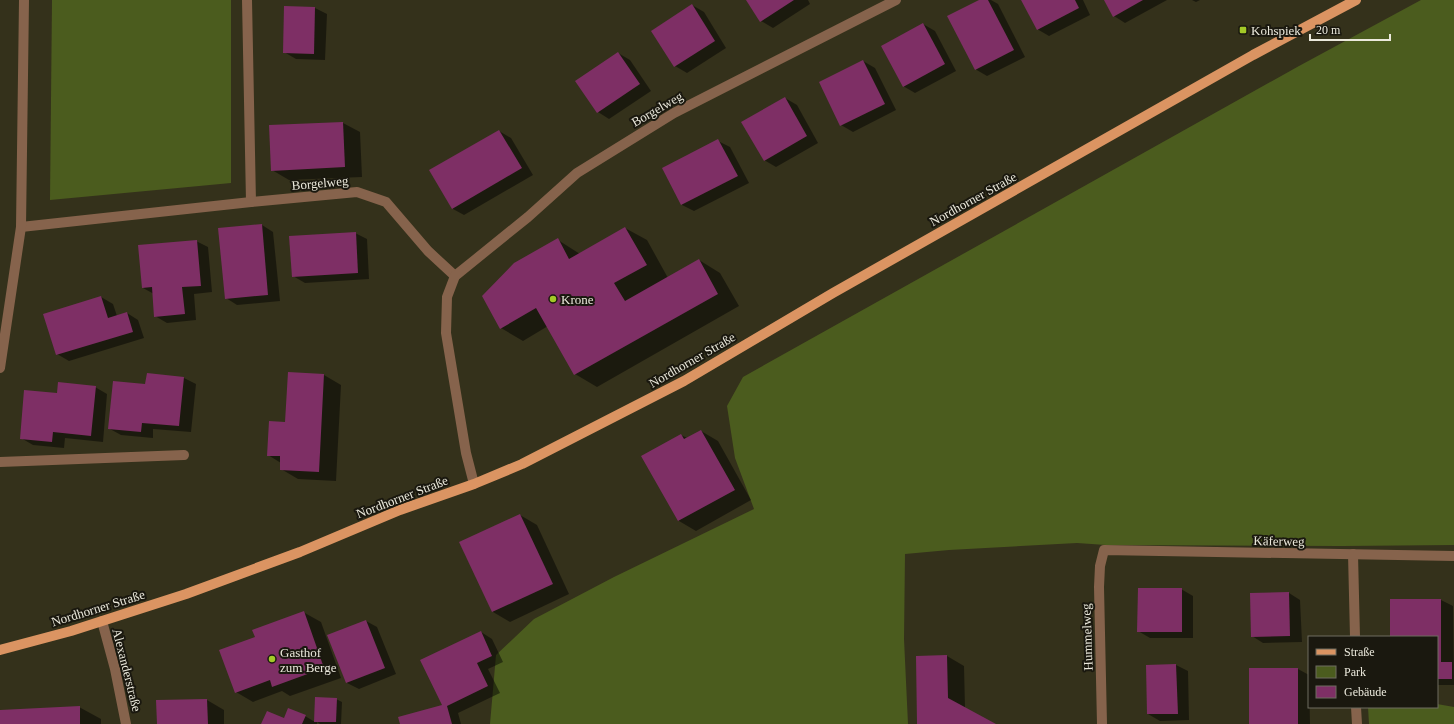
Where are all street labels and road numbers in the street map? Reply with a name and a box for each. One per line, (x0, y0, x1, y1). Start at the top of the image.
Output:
street label: Borgelweg (629, 88, 686, 130)
street label: Nordhorner Straße (927, 169, 1019, 229)
street label: Borgelweg (291, 173, 349, 193)
street label: Nordhorner Straße (646, 329, 738, 391)
street label: Nordhorner Straße (354, 473, 450, 521)
street label: Käferweg (1253, 533, 1305, 549)
street label: Nordhorner Straße (49, 587, 147, 629)
street label: Hummelweg (1078, 603, 1096, 671)
street label: Alexanderstraße (109, 627, 145, 713)

